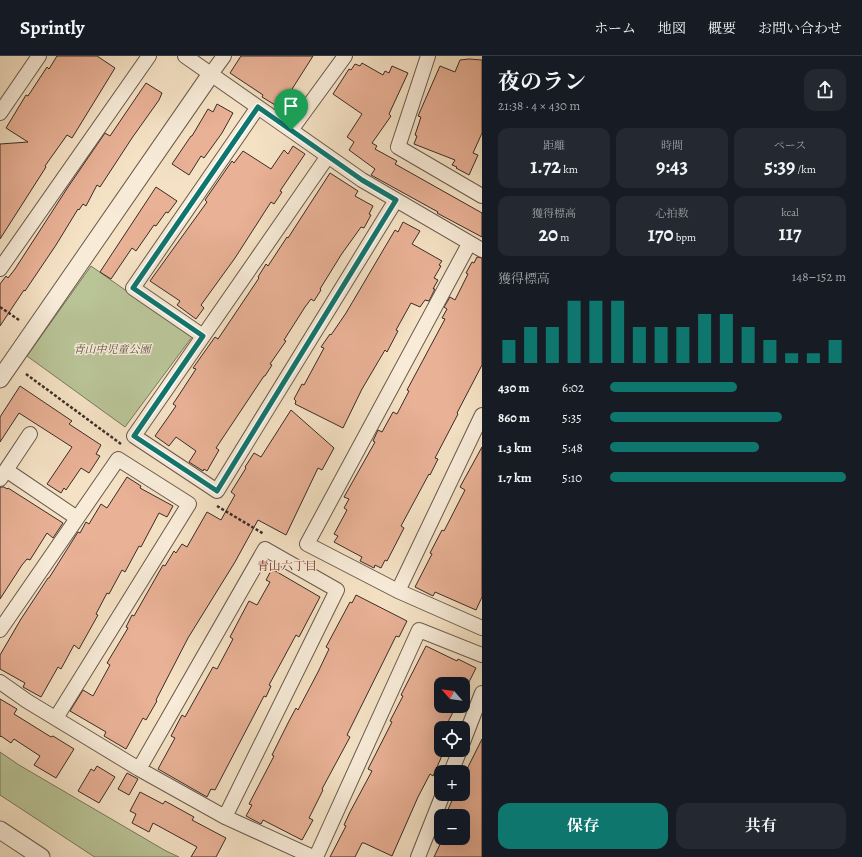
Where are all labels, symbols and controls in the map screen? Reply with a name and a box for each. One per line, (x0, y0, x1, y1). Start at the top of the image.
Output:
text: Sprintly (20, 15, 85, 41)
text: ホーム (594, 19, 636, 38)
text: 地図 (658, 19, 686, 38)
text: 概要 (708, 19, 736, 38)
text: お問い合わせ (758, 19, 842, 38)
text: 夜のラン (498, 67, 586, 97)
button: share (804, 69, 846, 111)
pin (274, 89, 308, 130)
icon: arrive (280, 95, 302, 117)
text: 21:38 · 4 × 430 m (498, 97, 580, 114)
text: 距離 (543, 138, 565, 153)
text: 時間 (661, 138, 683, 153)
text: ペース (774, 138, 806, 153)
text: 1.72 (530, 153, 561, 180)
text: 9:43 (656, 153, 688, 180)
text: 5:39 (764, 153, 795, 180)
text: km (561, 162, 578, 177)
text: /km (795, 162, 816, 177)
text: kcal (781, 205, 799, 220)
text: 獲得標高 (532, 206, 576, 221)
text: 心拍数 (656, 206, 689, 221)
text: 117 (779, 220, 801, 247)
text: 20 (538, 221, 558, 248)
text: 170 (648, 221, 674, 248)
text: m (558, 230, 570, 245)
text: bpm (674, 230, 696, 245)
text: 148–152 m (792, 268, 846, 285)
text: 獲得標高 (498, 270, 550, 287)
park label: 青山中児童公園 (74, 342, 152, 357)
text: 430 m (498, 379, 529, 396)
text: 6:02 (562, 379, 584, 396)
text: 860 m (498, 409, 530, 426)
text: 5:35 (562, 409, 582, 426)
text: 1.3 km (498, 439, 532, 456)
text: 5:48 (562, 439, 583, 456)
text: 1.7 km (498, 469, 532, 486)
text: 5:10 (562, 469, 582, 486)
district label: 青山六丁目 (257, 558, 317, 574)
north arrow (434, 677, 470, 713)
map controls (434, 677, 470, 845)
button: locate (434, 721, 470, 757)
button: + (434, 765, 470, 801)
button: 保存 (498, 803, 668, 849)
button: 共有 (676, 803, 846, 849)
button: − (434, 809, 470, 845)

